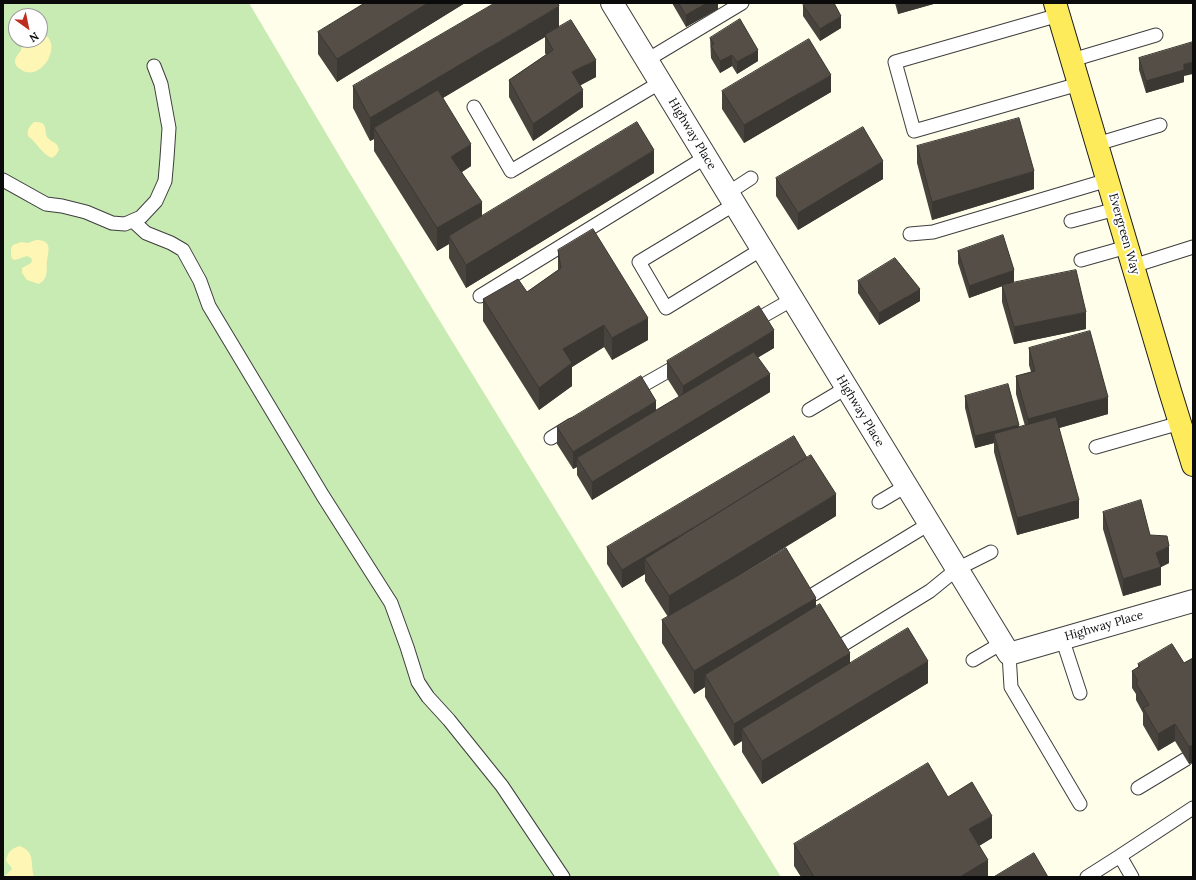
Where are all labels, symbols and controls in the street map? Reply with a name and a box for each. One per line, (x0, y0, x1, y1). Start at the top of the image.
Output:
north arrow (8, 8, 48, 48)
text: N (27, 29, 41, 45)
street label: Highway Place (665, 95, 719, 173)
street label: Evergreen Way (1106, 192, 1142, 276)
street label: Highway Place (833, 372, 887, 450)
street label: Highway Place (1063, 608, 1145, 644)

